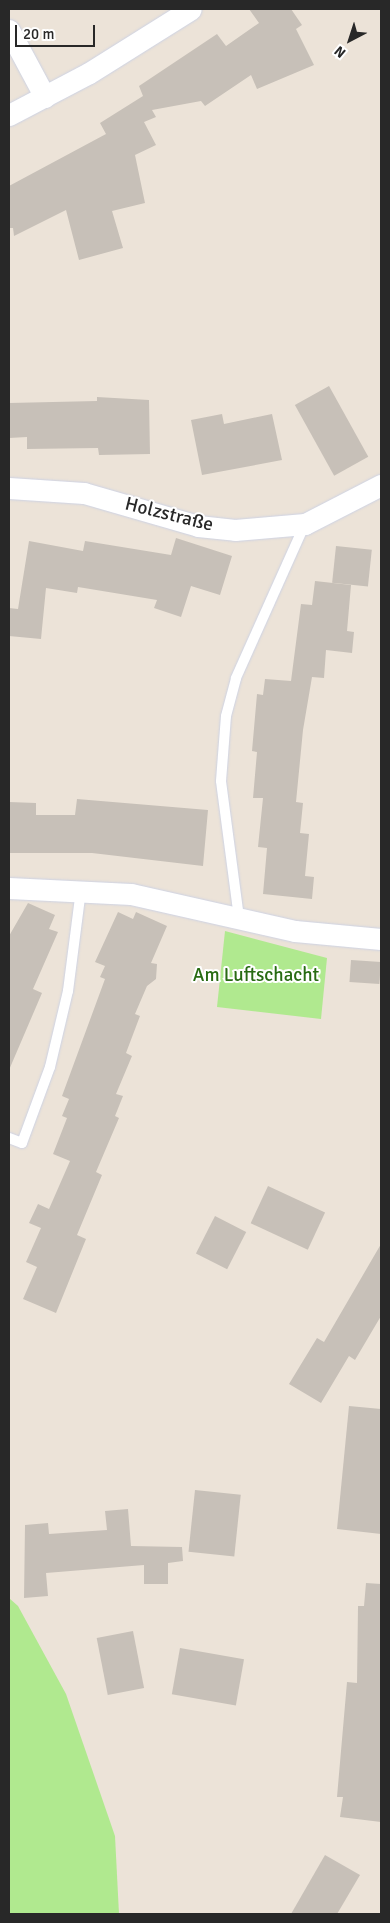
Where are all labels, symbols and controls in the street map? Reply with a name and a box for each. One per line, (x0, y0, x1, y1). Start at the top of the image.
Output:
scale bar (18, 15, 98, 47)
north arrow (325, 15, 375, 65)
text: 20 m (23, 25, 54, 43)
text: N (331, 42, 349, 62)
street label: Holzstraße (123, 493, 215, 537)
park label: Am Luftschacht (193, 965, 319, 987)

